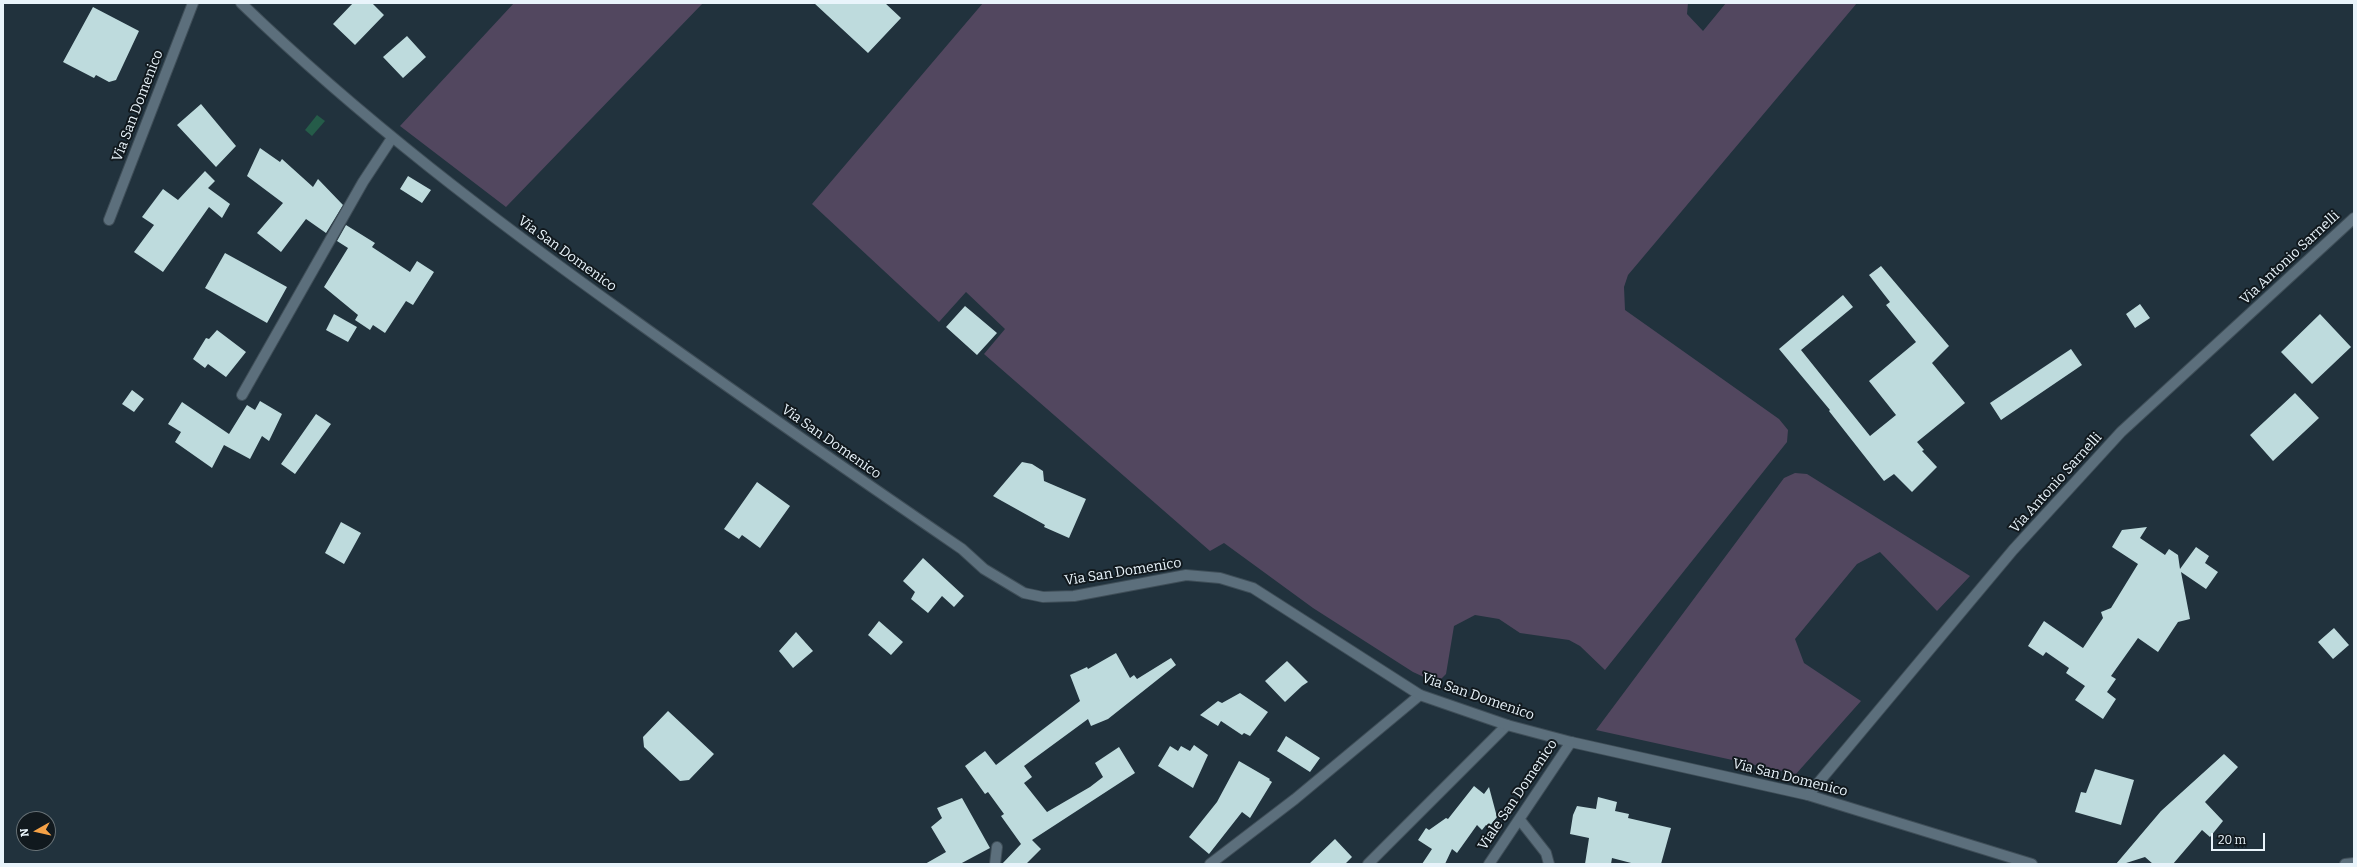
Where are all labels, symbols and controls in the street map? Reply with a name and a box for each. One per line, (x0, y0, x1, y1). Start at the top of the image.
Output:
street label: Via San Domenico (109, 48, 167, 164)
street label: Via Antonio Sarnelli (2237, 208, 2343, 308)
street label: Via San Domenico (514, 213, 620, 295)
street label: Via San Domenico (778, 401, 884, 483)
street label: Via Antonio Sarnelli (2006, 429, 2106, 537)
street label: Via San Domenico (1063, 554, 1183, 590)
street label: Via San Domenico (1420, 670, 1536, 724)
street label: Viale San Domenico (1475, 737, 1561, 853)
street label: Via San Domenico (1731, 756, 1849, 800)
north arrow (16, 811, 56, 851)
scale bar (2213, 825, 2267, 851)
text: N (18, 827, 32, 838)
text: 20 m (2218, 833, 2246, 847)

